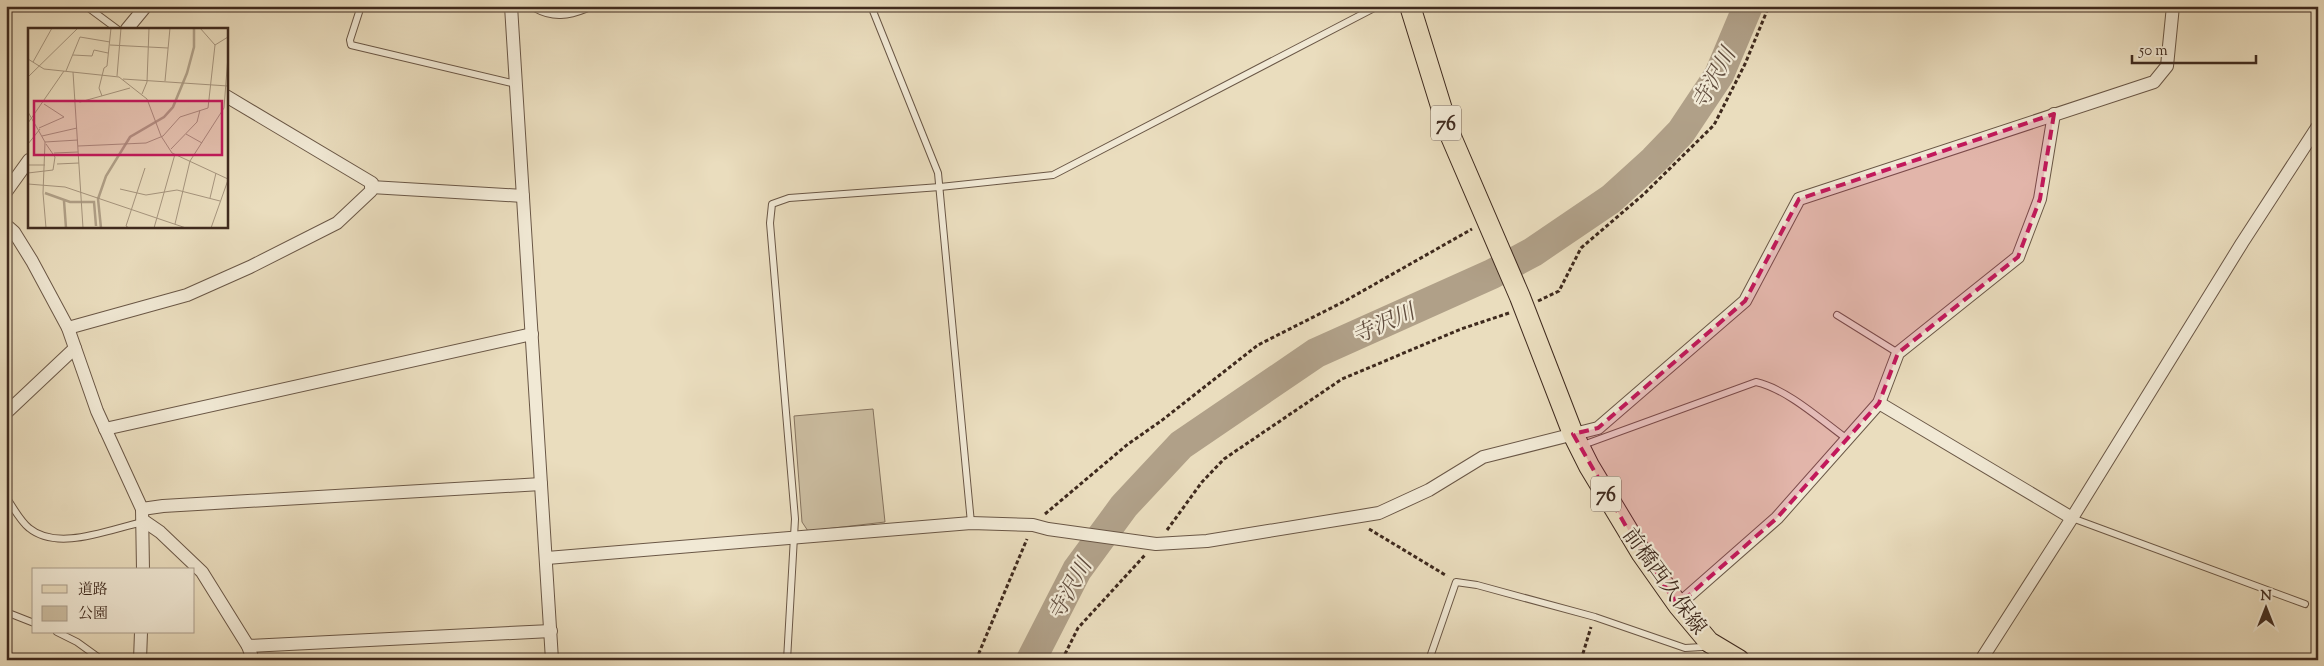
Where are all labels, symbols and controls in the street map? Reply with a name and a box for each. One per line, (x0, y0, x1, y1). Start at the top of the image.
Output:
inset map (28, 28, 228, 228)
scale bar (2132, 32, 2255, 64)
water label: 寺沢川 (1686, 41, 1747, 116)
text: 50 m (2138, 41, 2168, 62)
road number: 76 (1431, 106, 1461, 140)
water label: 寺沢川 (1348, 297, 1423, 354)
road number: 76 (1591, 476, 1621, 512)
street label: 前橋西久保線 (1614, 522, 1713, 642)
water label: 寺沢川 (1042, 552, 1103, 627)
legend (32, 568, 195, 634)
text: 道路 (78, 580, 108, 601)
north arrow (2242, 584, 2292, 634)
text: N (2260, 587, 2272, 607)
text: 公園 (78, 604, 108, 625)

